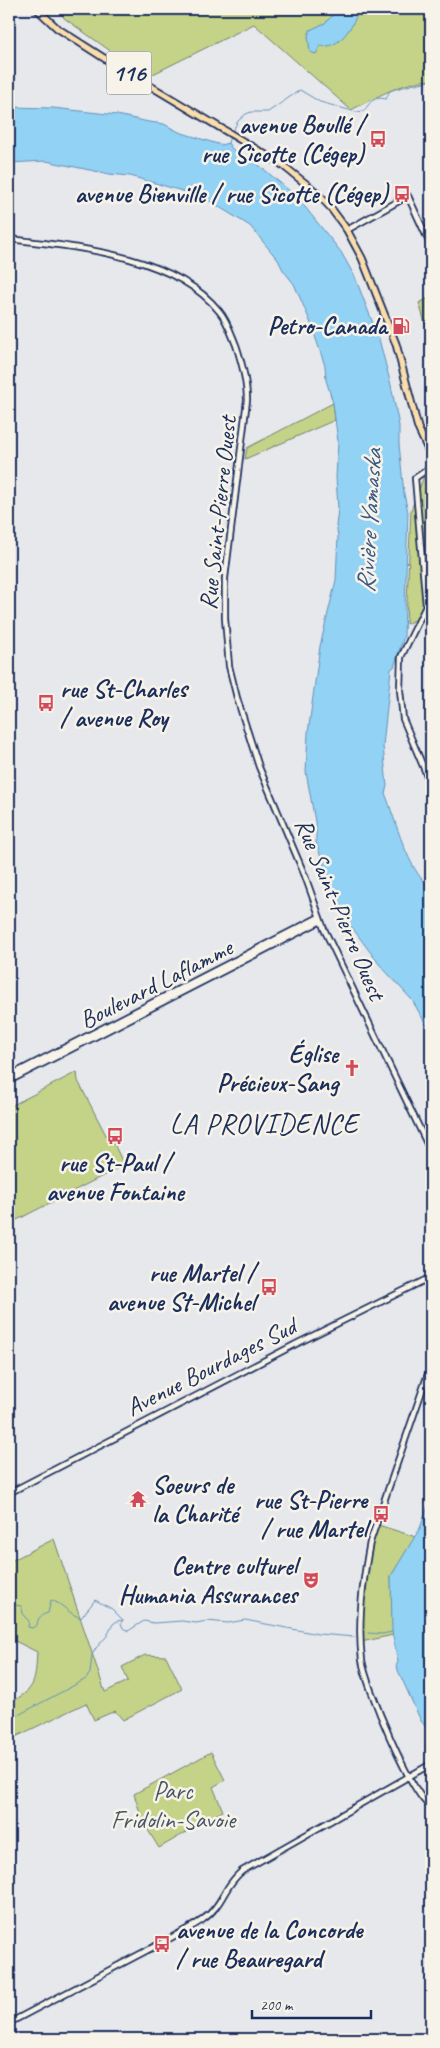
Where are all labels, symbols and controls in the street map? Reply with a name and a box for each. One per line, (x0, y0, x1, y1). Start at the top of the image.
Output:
road number: 116 (106, 52, 152, 94)
place label: avenue Boullé / rue Sicotte (Cégep) (202, 109, 369, 170)
bus stop icon: avenue Boullé / rue Sicotte (Cégep) (368, 129, 388, 149)
place label: avenue Bienville / rue Sicotte (Cégep) (75, 178, 390, 210)
bus stop icon: avenue Bienville / rue Sicotte (Cégep) (392, 184, 412, 204)
place label: Petro-Canada (268, 310, 390, 342)
fuel station icon: Petro-Canada (391, 316, 411, 336)
street label: Rue Saint-Pierre Ouest (192, 412, 244, 611)
water label: Rivière Yamaska (349, 446, 389, 593)
place label: rue St-Charles / avenue Roy (60, 673, 189, 734)
bus stop icon: rue St-Charles / avenue Roy (36, 693, 56, 713)
street label: Rue Saint-Pierre Ouest (287, 813, 394, 1007)
street label: Boulevard Laflamme (74, 931, 239, 1036)
place label: Église Précieux-Sang (217, 1038, 341, 1099)
church icon: Église Précieux-Sang (342, 1058, 362, 1078)
district label: LA PROVIDENCE (170, 1106, 360, 1141)
bus stop icon: rue St-Paul / avenue Fontaine (105, 1126, 125, 1146)
place label: rue St-Paul / avenue Fontaine (46, 1147, 185, 1208)
place label: rue Martel / avenue St-Michel (107, 1257, 260, 1318)
bus stop icon: rue Martel / avenue St-Michel (259, 1277, 279, 1297)
street label: Avenue Bourdages Sud (121, 1309, 305, 1424)
place label: Soeurs de la Charité (152, 1469, 242, 1530)
place label: rue St-Pierre / rue Martel (254, 1484, 372, 1545)
temple icon: Soeurs de la Charité (128, 1489, 148, 1509)
bus stop icon: rue St-Pierre / rue Martel (371, 1504, 391, 1524)
place label: Centre culturel Humania Assurances (119, 1550, 302, 1611)
theatre icon: Centre culturel Humania Assurances (301, 1570, 321, 1590)
park label: Parc Fridolin-Savoie (111, 1775, 237, 1836)
place label: avenue de la Concorde / rue Beauregard (176, 1914, 364, 1975)
bus stop icon: avenue de la Concorde / rue Beauregard (152, 1934, 172, 1954)
scale bar (252, 1988, 371, 2020)
text: 200 m (260, 1996, 294, 2015)

